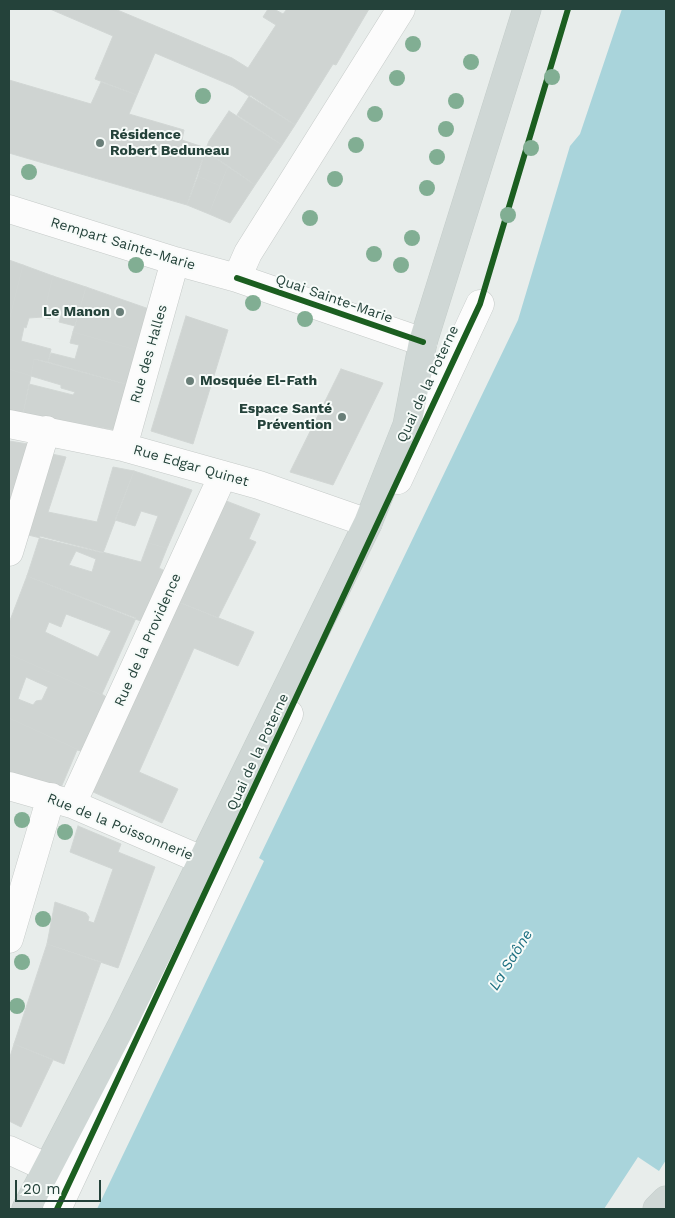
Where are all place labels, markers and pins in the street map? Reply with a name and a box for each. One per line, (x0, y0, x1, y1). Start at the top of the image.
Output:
place label: Résidence Robert Beduneau (110, 127, 229, 160)
marker: Résidence Robert Beduneau (94, 137, 106, 149)
place label: Le Manon (43, 304, 110, 320)
marker: Le Manon (114, 306, 126, 318)
place label: Mosquée El-Fath (200, 373, 317, 389)
marker: Mosquée El-Fath (184, 375, 196, 387)
place label: Espace Santé Prévention (239, 401, 332, 434)
marker: Espace Santé Prévention (336, 411, 348, 423)

